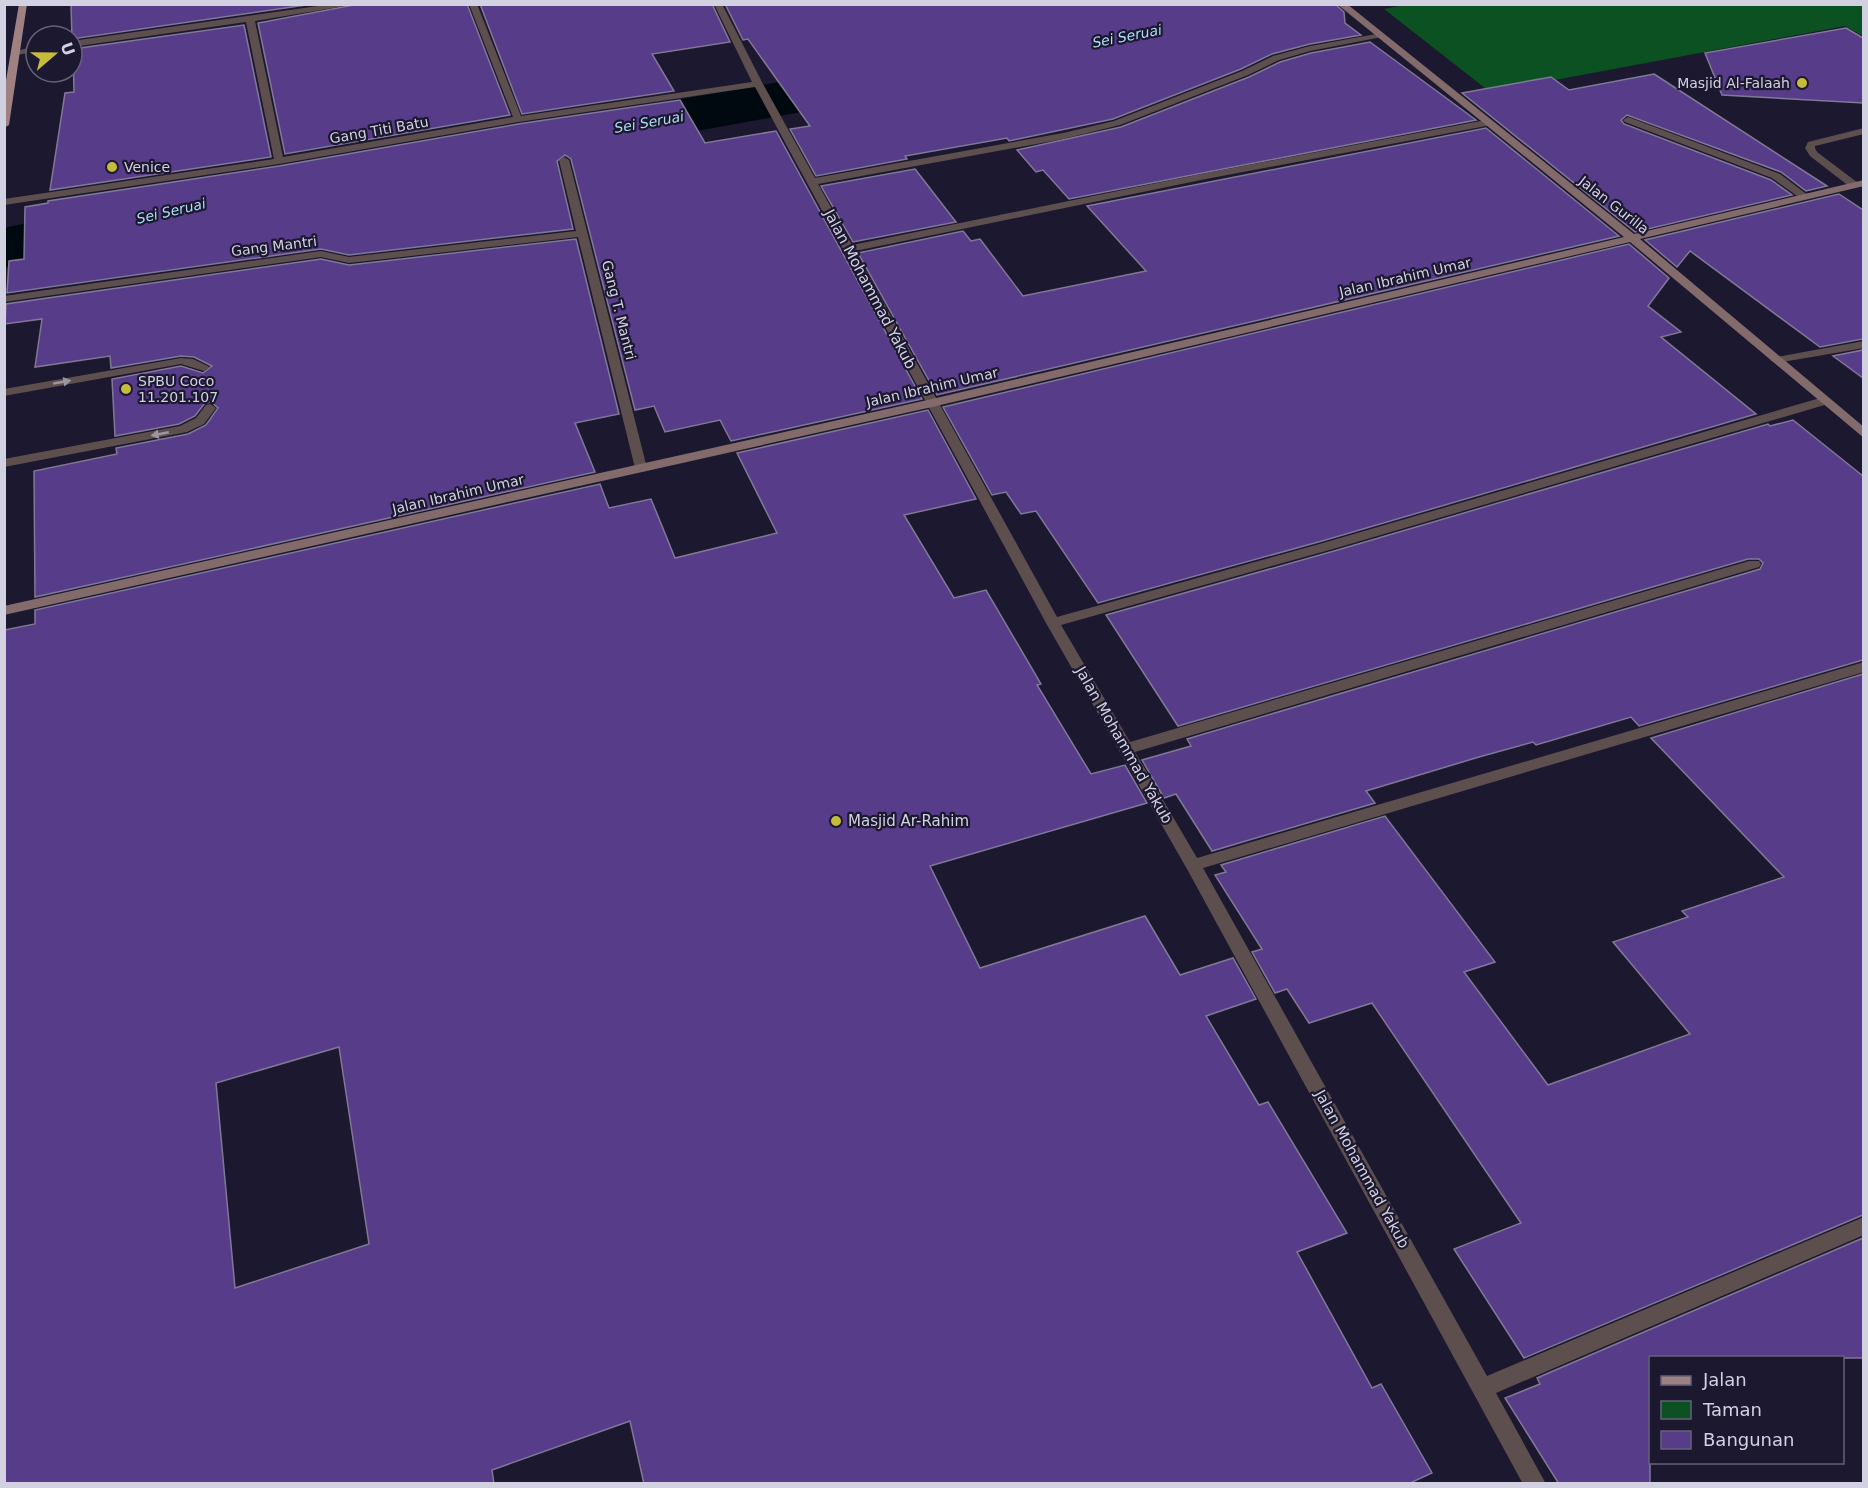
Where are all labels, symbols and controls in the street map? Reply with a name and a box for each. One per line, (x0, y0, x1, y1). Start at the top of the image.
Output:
water label: Sei Seruai (1091, 21, 1163, 51)
north arrow (24, 24, 84, 84)
text: U (56, 40, 79, 58)
place label: Masjid Al-Falaah (1677, 75, 1790, 91)
marker: Masjid Al-Falaah (1795, 76, 1809, 90)
water label: Sei Seruai (613, 108, 685, 136)
street label: Gang Titi Batu (328, 113, 430, 147)
place label: Venice (124, 159, 170, 175)
marker: Venice (105, 160, 119, 174)
street label: Jalan Gurilla (1575, 172, 1652, 237)
water label: Sei Seruai (135, 195, 207, 227)
street label: Jalan Mohammad Yakub (820, 205, 920, 372)
street label: Gang Mantri (230, 233, 318, 259)
street label: Jalan Ibrahim Umar (1336, 254, 1473, 300)
street label: Gang T. Mantri (599, 259, 639, 361)
street label: Jalan Ibrahim Umar (863, 364, 1000, 410)
place label: SPBU Coco 11.201.107 (138, 373, 218, 405)
one-way arrow (53, 378, 72, 387)
marker: SPBU Coco 11.201.107 (119, 382, 133, 396)
one-way arrow (151, 430, 170, 439)
street label: Jalan Ibrahim Umar (389, 471, 526, 517)
street label: Jalan Mohammad Yakub (1071, 662, 1176, 827)
place label: Masjid Ar-Rahim (848, 812, 969, 830)
marker: Masjid Ar-Rahim (829, 814, 843, 828)
street label: Jalan Mohammad Yakub (1310, 1086, 1413, 1251)
legend (1649, 1356, 1844, 1464)
text: Jalan (1702, 1369, 1747, 1390)
text: Taman (1702, 1399, 1762, 1420)
text: Bangunan (1703, 1429, 1794, 1450)

